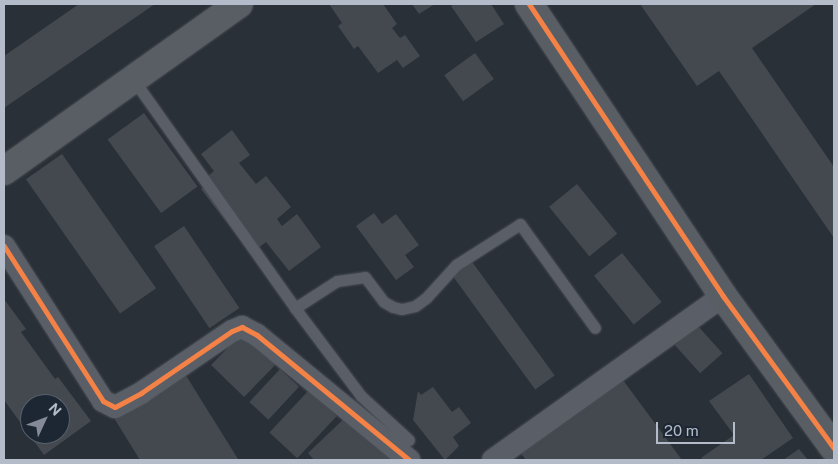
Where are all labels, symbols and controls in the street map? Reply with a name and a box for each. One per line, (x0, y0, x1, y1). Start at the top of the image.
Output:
north arrow (20, 394, 70, 444)
text: N (46, 400, 65, 419)
scale bar (658, 412, 737, 444)
text: 20 m (664, 422, 699, 439)

